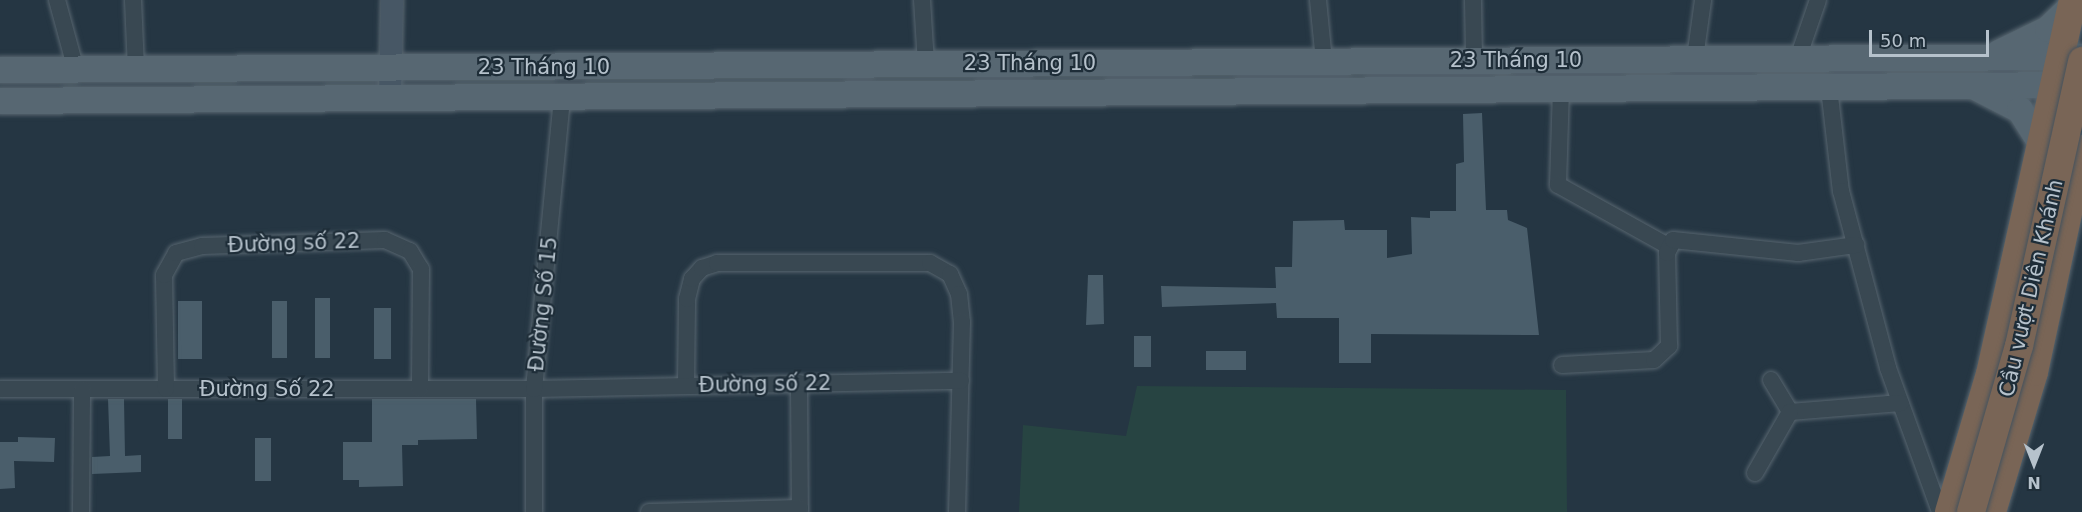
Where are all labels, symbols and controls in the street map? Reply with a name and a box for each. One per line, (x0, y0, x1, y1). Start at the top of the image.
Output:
scale bar (1872, 18, 1992, 56)
text: 50 m (1880, 30, 1926, 51)
street label: 23 Tháng 10 (1450, 47, 1582, 73)
street label: 23 Tháng 10 (964, 50, 1096, 76)
street label: 23 Tháng 10 (478, 54, 610, 80)
street label: Cầu vượt Diên Khánh (1994, 177, 2068, 399)
street label: Đường số 22 (227, 228, 361, 258)
street label: Đường Số 15 (523, 235, 563, 373)
street label: Đường số 22 (698, 370, 832, 398)
street label: Đường Số 22 (199, 376, 335, 402)
north arrow (2004, 434, 2064, 494)
text: N (2027, 473, 2041, 492)

